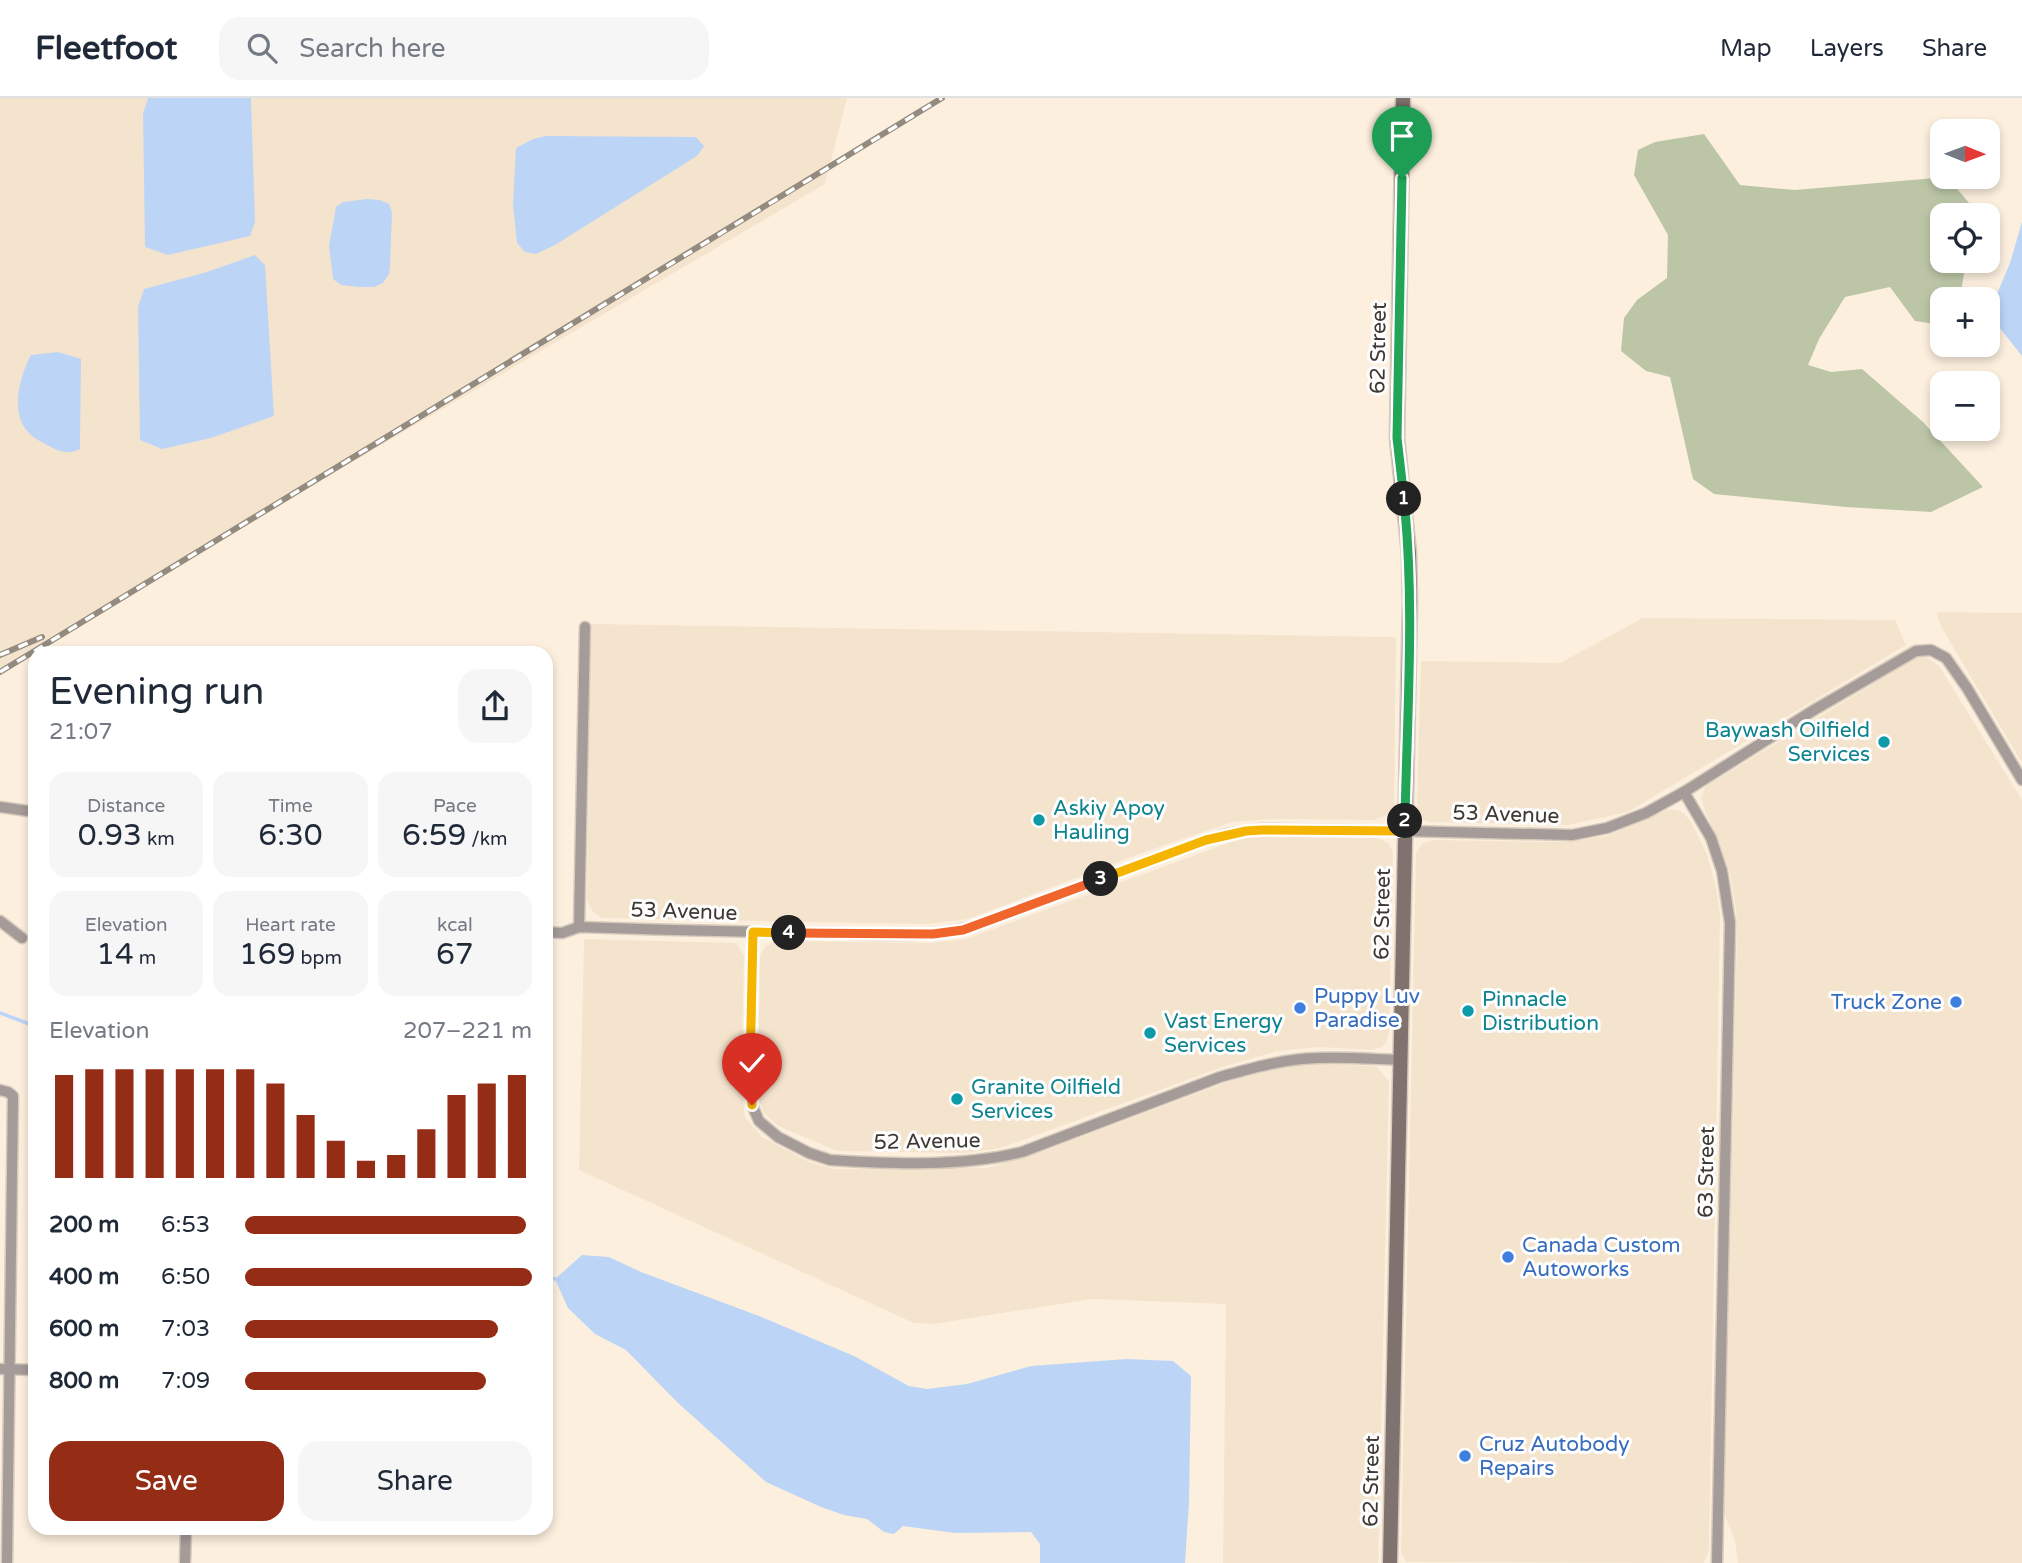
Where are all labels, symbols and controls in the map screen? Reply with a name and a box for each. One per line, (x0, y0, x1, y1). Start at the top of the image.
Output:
search box (219, 17, 709, 80)
text: Fleetfoot (35, 29, 177, 68)
icon: search (243, 29, 281, 67)
text: Search here (299, 33, 445, 64)
text: Map (1720, 34, 1772, 63)
text: Layers (1810, 34, 1884, 63)
text: Share (1922, 34, 1987, 63)
pin (1372, 106, 1432, 178)
icon: arrive (1383, 117, 1421, 155)
north arrow (1930, 119, 2000, 189)
map controls (1930, 119, 2000, 441)
button: locate (1930, 203, 2000, 273)
button: + (1930, 287, 2000, 357)
street label: 62 Street (1365, 302, 1392, 394)
button: − (1930, 371, 2000, 441)
pin: 1 (1386, 482, 1422, 516)
text: 1 (1398, 487, 1409, 509)
text: Evening run (49, 669, 264, 715)
button: share (458, 669, 532, 743)
text: 21:07 (49, 718, 113, 746)
place label: Baywash Oilfield Services (1705, 718, 1870, 767)
marker: Baywash Oilfield Services (1876, 734, 1892, 750)
text: Distance (87, 795, 165, 817)
text: Time (268, 795, 313, 817)
text: Pace (433, 795, 477, 817)
place label: Askiy Apoy Hauling (1053, 796, 1165, 845)
street label: 53 Avenue (1452, 800, 1560, 829)
pin: 2 (1388, 804, 1422, 838)
text: 2 (1399, 809, 1410, 831)
marker: Askiy Apoy Hauling (1031, 812, 1047, 828)
text: 0.93 (78, 817, 142, 854)
text: 6:30 (258, 817, 323, 854)
text: 6:59 (402, 817, 466, 854)
text: km (142, 828, 175, 850)
text: /km (466, 828, 508, 850)
pin: 3 (1084, 862, 1118, 896)
text: 3 (1095, 867, 1106, 889)
street label: 62 Street (1369, 868, 1396, 960)
street label: 53 Avenue (630, 897, 738, 926)
text: Elevation (85, 914, 168, 936)
text: Heart rate (245, 914, 336, 936)
text: kcal (437, 914, 473, 936)
pin: 4 (772, 916, 806, 950)
text: 4 (783, 921, 794, 943)
text: 14 (96, 936, 134, 973)
text: 169 (239, 936, 296, 973)
text: 67 (436, 936, 474, 973)
text: m (134, 947, 156, 969)
text: bpm (296, 947, 342, 969)
place label: Puppy Luv Paradise (1314, 984, 1420, 1033)
place label: Pinnacle Distribution (1482, 987, 1599, 1036)
place label: Truck Zone (1831, 990, 1942, 1015)
marker: Truck Zone (1948, 994, 1964, 1010)
marker: Puppy Luv Paradise (1292, 1000, 1308, 1016)
marker: Pinnacle Distribution (1460, 1003, 1476, 1019)
place label: Vast Energy Services (1164, 1009, 1283, 1058)
text: Elevation (49, 1017, 150, 1045)
text: 207–221 m (403, 1017, 532, 1045)
marker: Vast Energy Services (1142, 1025, 1158, 1041)
pin (722, 1033, 782, 1105)
icon: check (733, 1044, 771, 1082)
place label: Granite Oilfield Services (971, 1075, 1121, 1124)
marker: Granite Oilfield Services (949, 1091, 965, 1107)
street label: 63 Street (1693, 1126, 1720, 1218)
street label: 52 Avenue (873, 1128, 981, 1155)
text: 200 m (49, 1211, 119, 1239)
text: 6:53 (161, 1211, 210, 1239)
place label: Canada Custom Autoworks (1522, 1233, 1681, 1282)
marker: Canada Custom Autoworks (1500, 1249, 1516, 1265)
text: 400 m (49, 1263, 119, 1291)
text: 6:50 (161, 1263, 210, 1291)
text: 600 m (49, 1315, 119, 1343)
text: 7:03 (161, 1315, 210, 1343)
text: 800 m (49, 1367, 119, 1395)
text: 7:09 (161, 1367, 210, 1395)
place label: Cruz Autobody Repairs (1479, 1432, 1630, 1481)
street label: 62 Street (1358, 1435, 1385, 1527)
button: Save (49, 1441, 284, 1521)
button: Share (298, 1441, 532, 1521)
marker: Cruz Autobody Repairs (1457, 1448, 1473, 1464)

